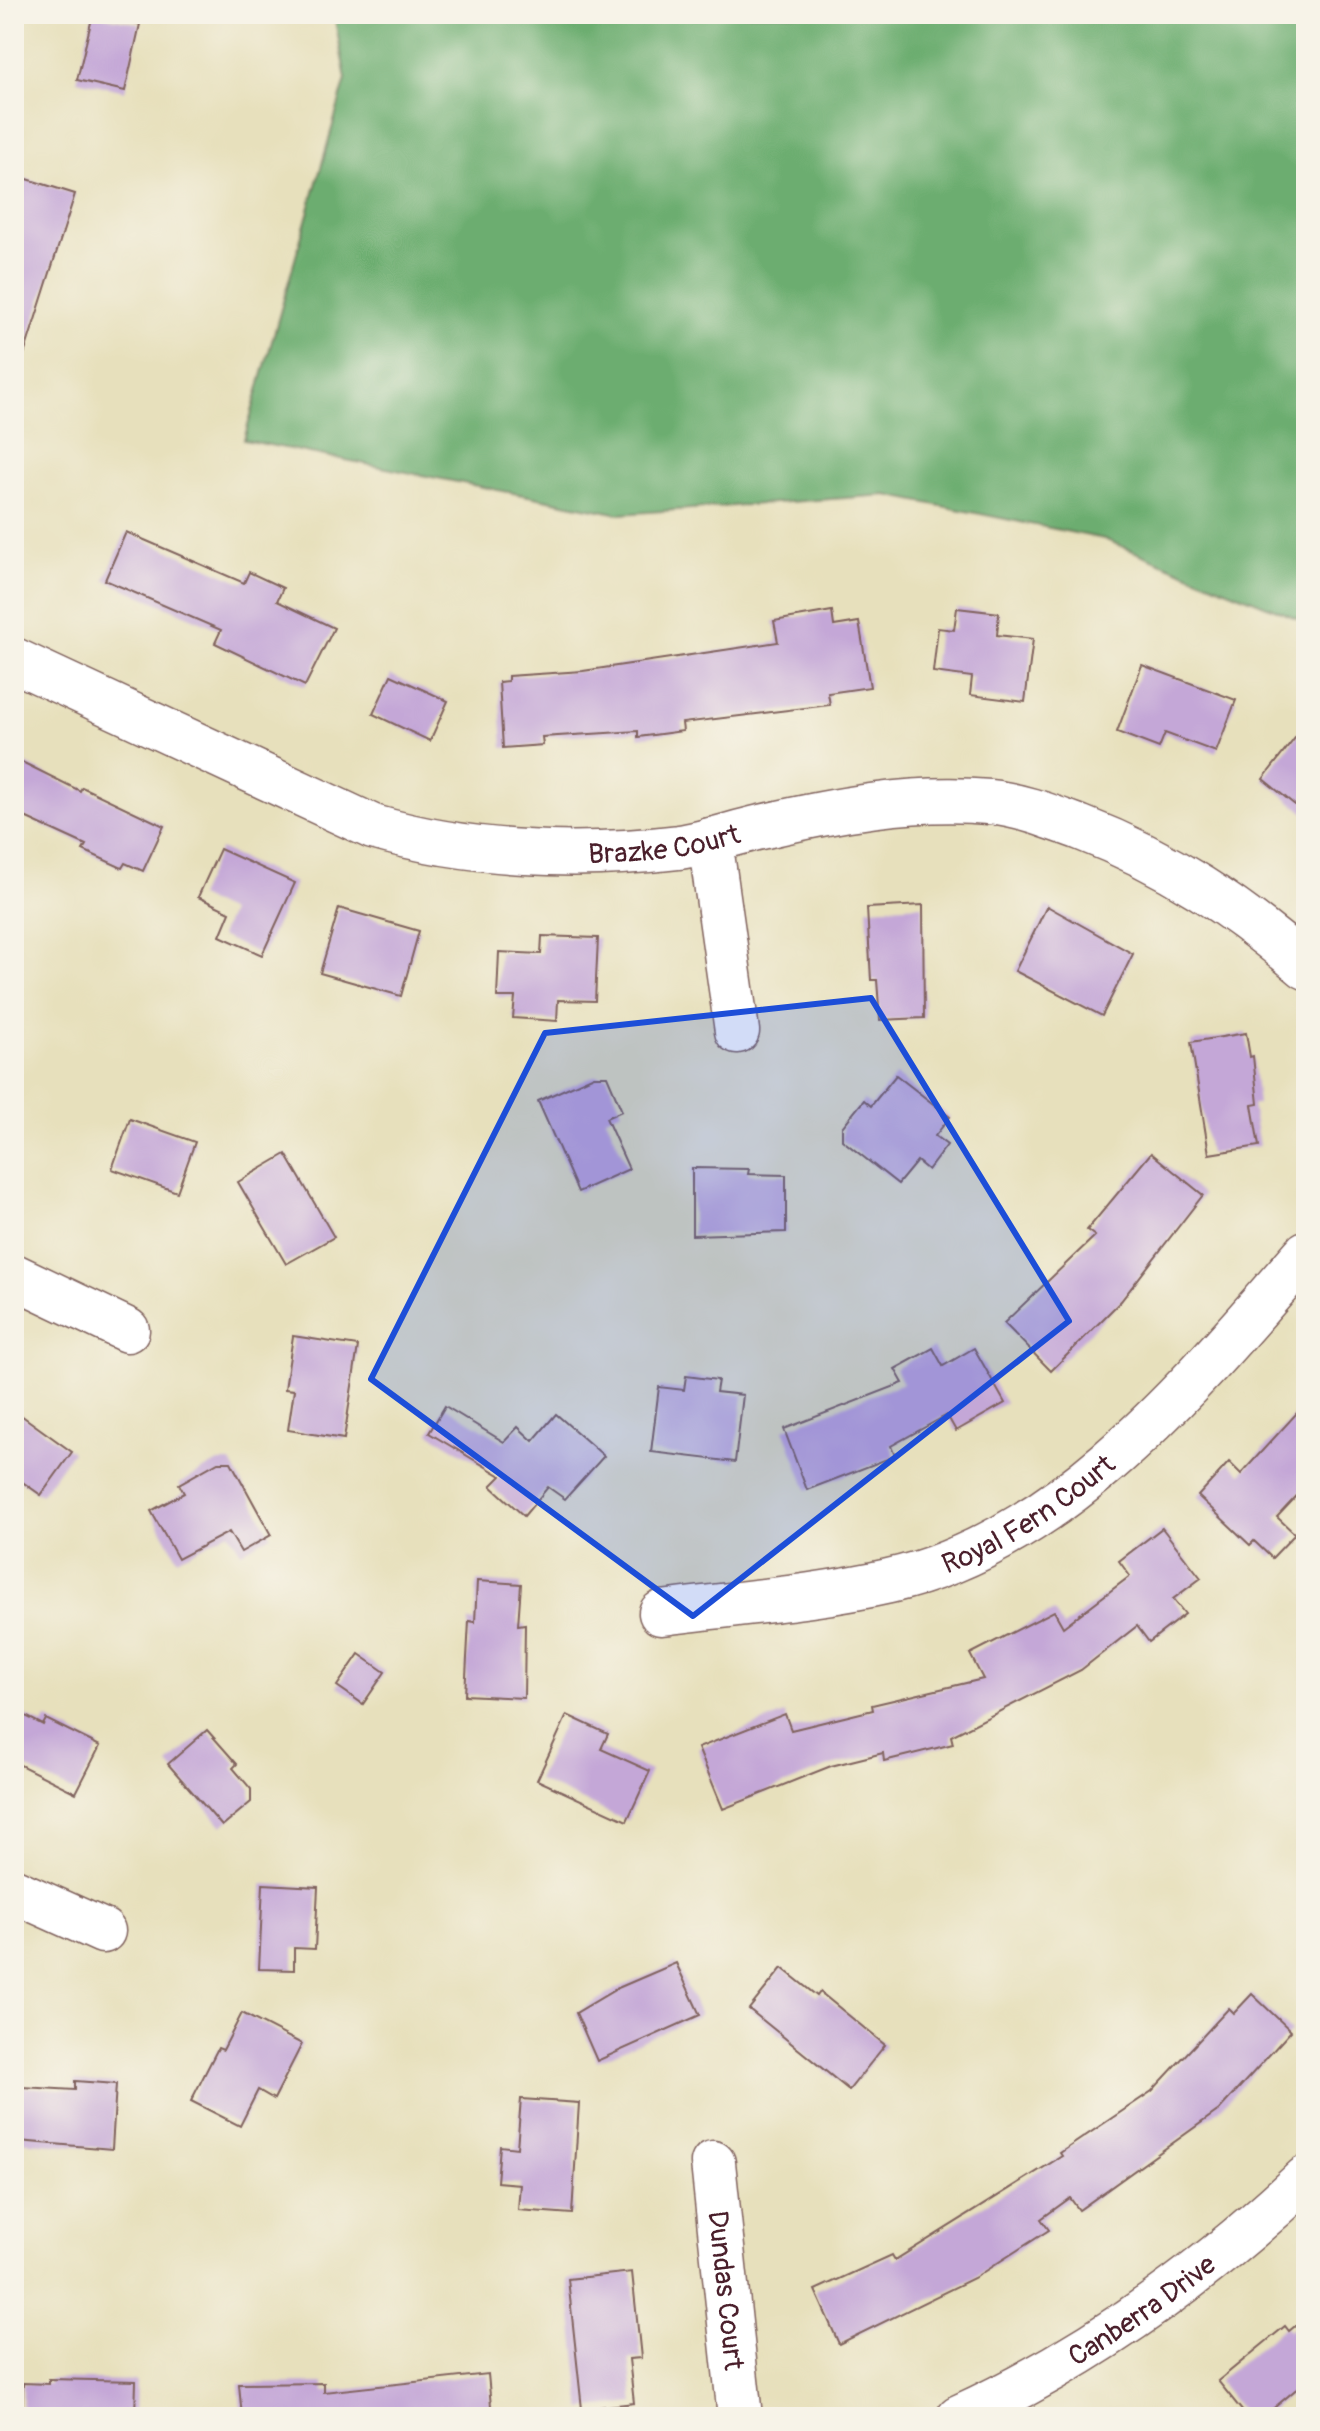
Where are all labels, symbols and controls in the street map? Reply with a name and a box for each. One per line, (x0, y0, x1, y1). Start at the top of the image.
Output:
street label: Brazke Court (588, 817, 745, 872)
street label: Royal Fern Court (937, 1447, 1123, 1582)
street label: Dundas Court (699, 2209, 751, 2373)
street label: Canberra Drive (1062, 2247, 1223, 2374)

